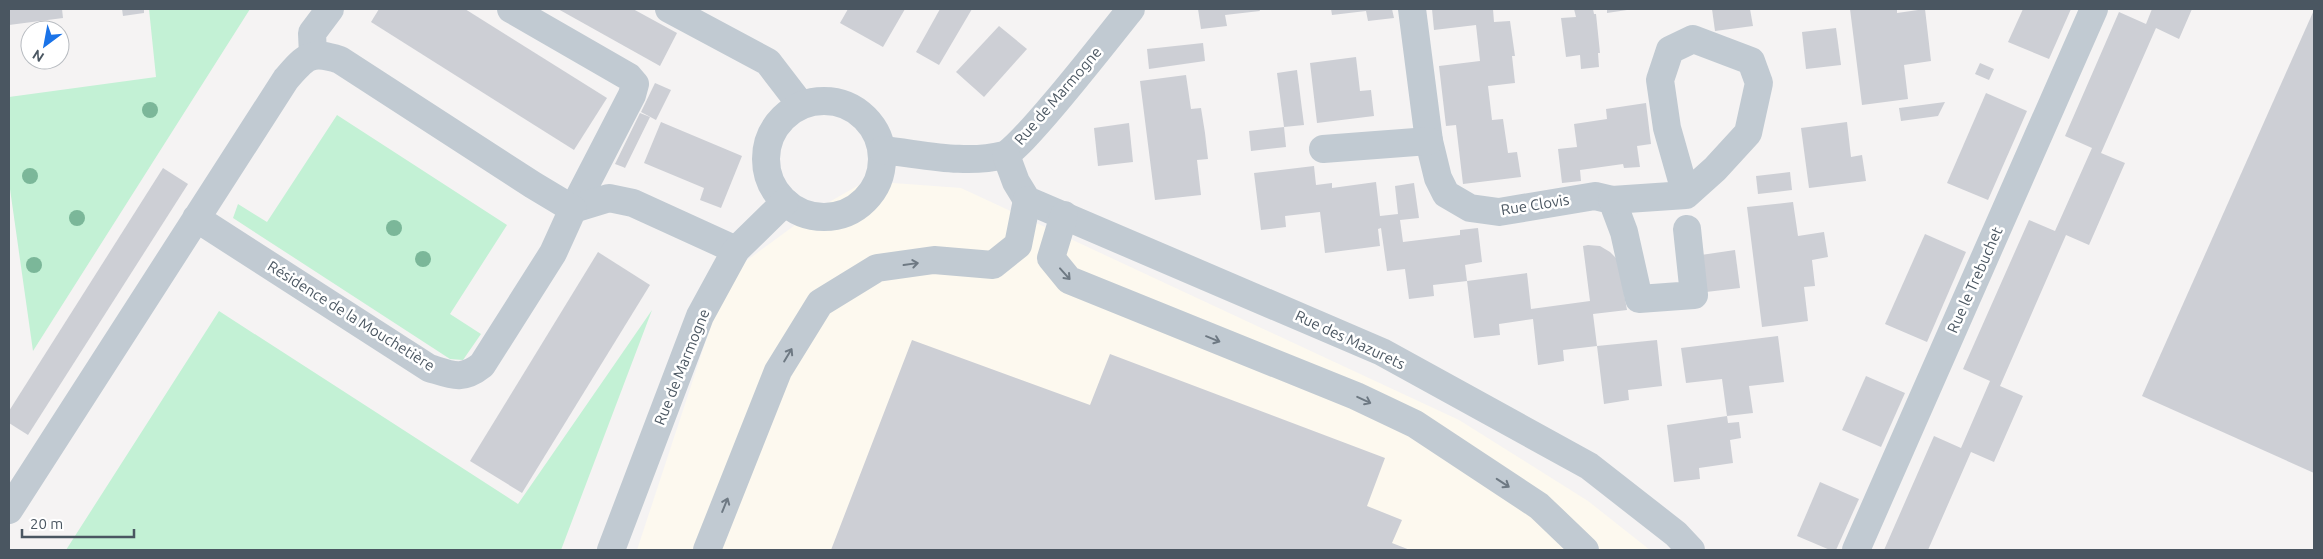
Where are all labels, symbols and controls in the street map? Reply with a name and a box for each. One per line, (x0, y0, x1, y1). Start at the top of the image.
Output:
north arrow (20, 20, 70, 70)
street label: Rue de Marmogne (1011, 43, 1105, 148)
text: N (29, 46, 47, 66)
street label: Rue Clovis (1500, 191, 1570, 218)
street label: Rue le Trebuchet (1944, 224, 2006, 335)
street label: Résidence de la Mouchetière (265, 257, 438, 374)
one-way arrow (903, 258, 919, 268)
one-way arrow (1059, 268, 1071, 281)
street label: Rue de Marmogne (650, 306, 713, 427)
street label: Rue des Mazurets (1293, 307, 1408, 372)
one-way arrow (1206, 335, 1221, 344)
one-way arrow (783, 349, 793, 363)
one-way arrow (1356, 396, 1371, 405)
one-way arrow (1496, 478, 1510, 488)
one-way arrow (721, 498, 730, 513)
scale bar (22, 506, 135, 538)
text: 20 m (30, 515, 63, 532)

